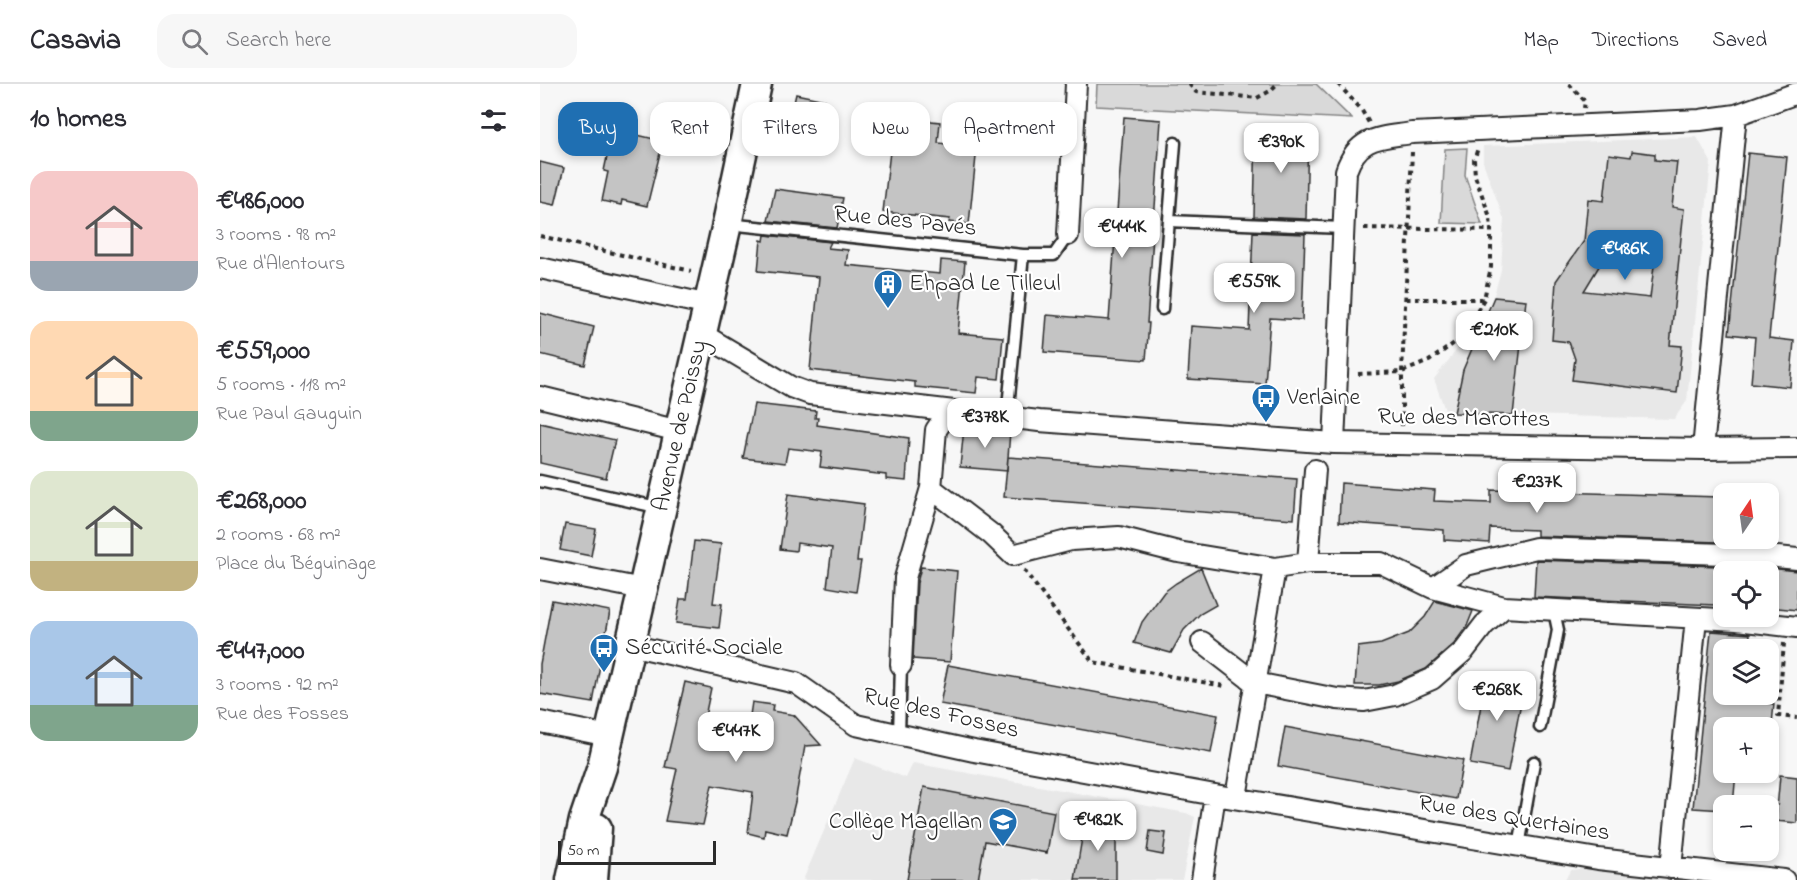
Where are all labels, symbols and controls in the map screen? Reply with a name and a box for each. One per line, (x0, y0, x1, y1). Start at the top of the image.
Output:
search box (157, 14, 577, 68)
text: Casavia (30, 21, 121, 62)
icon: search (178, 25, 211, 58)
text: Search here (226, 25, 331, 57)
text: Map (1523, 26, 1559, 56)
text: Directions (1592, 26, 1679, 56)
text: Saved (1712, 26, 1767, 56)
text: 10 homes (30, 101, 127, 139)
chip: Buy (558, 102, 638, 156)
chip: Rent (650, 102, 730, 156)
chip: Filters (742, 102, 839, 156)
chip: New (851, 102, 930, 156)
chip: Apartment (942, 102, 1077, 156)
icon: filters (477, 104, 510, 137)
pin: €390K (1239, 123, 1323, 174)
text: €390K (1258, 128, 1304, 157)
text: €486,000 (216, 183, 304, 221)
icon: home (78, 195, 150, 267)
street label: Rue des Pavés (832, 197, 978, 247)
pin: €444K (1080, 208, 1164, 259)
text: €444K (1098, 213, 1146, 242)
text: 3 rooms · 98 m² (216, 221, 336, 250)
pin: €486K (1583, 230, 1667, 281)
text: €486K (1601, 235, 1649, 264)
text: Rue d'Alentours (216, 250, 345, 279)
pin: €559K (1212, 263, 1296, 314)
place label: Ehpad Le Tilleul (909, 267, 1061, 302)
building icon: Ehpad Le Tilleul (872, 268, 904, 310)
text: €559K (1228, 268, 1280, 297)
pin: €210K (1452, 311, 1536, 362)
text: €210K (1470, 316, 1518, 345)
text: €559,000 (216, 333, 310, 371)
street label: Avenue de Poissy (644, 337, 719, 515)
icon: home (78, 345, 150, 417)
text: 5 rooms · 118 m² (216, 371, 346, 400)
place label: Verlaine (1286, 381, 1361, 416)
bus stop icon: Verlaine (1250, 382, 1282, 424)
pin: €378K (943, 398, 1027, 449)
text: Rue Paul Gauguin (216, 400, 362, 429)
street label: Rue des Marottes (1377, 400, 1551, 438)
text: €378K (961, 403, 1009, 432)
pin: €237K (1495, 463, 1579, 514)
text: €237K (1512, 468, 1562, 497)
text: €268,000 (216, 483, 306, 521)
north arrow (1713, 483, 1779, 549)
map controls (1713, 483, 1779, 861)
icon: home (78, 495, 150, 567)
text: 2 rooms · 68 m² (216, 521, 341, 550)
text: Place du Béguinage (216, 550, 376, 579)
button: locate (1713, 561, 1779, 627)
place label: Sécurité Sociale (625, 631, 783, 666)
bus stop icon: Sécurité Sociale (588, 632, 620, 674)
text: €447,000 (216, 633, 304, 671)
button: layers (1713, 639, 1779, 705)
icon: home (78, 645, 150, 717)
text: 3 rooms · 92 m² (216, 671, 339, 700)
pin: €268K (1455, 671, 1539, 722)
text: €268K (1472, 676, 1522, 705)
street label: Rue des Fosses (859, 679, 1023, 749)
text: Rue des Fosses (216, 700, 349, 729)
pin: €447K (694, 712, 778, 763)
text: €447K (712, 717, 760, 746)
button: + (1713, 717, 1779, 783)
street label: Rue des Quertaines (1416, 787, 1612, 851)
button: − (1713, 795, 1779, 861)
pin: €482K (1056, 801, 1140, 852)
place label: Collège Magellan (829, 805, 982, 840)
school or university icon: Collège Magellan (987, 806, 1019, 848)
text: €482K (1073, 806, 1123, 835)
scale bar (558, 838, 716, 866)
text: 50 m (567, 839, 599, 863)

